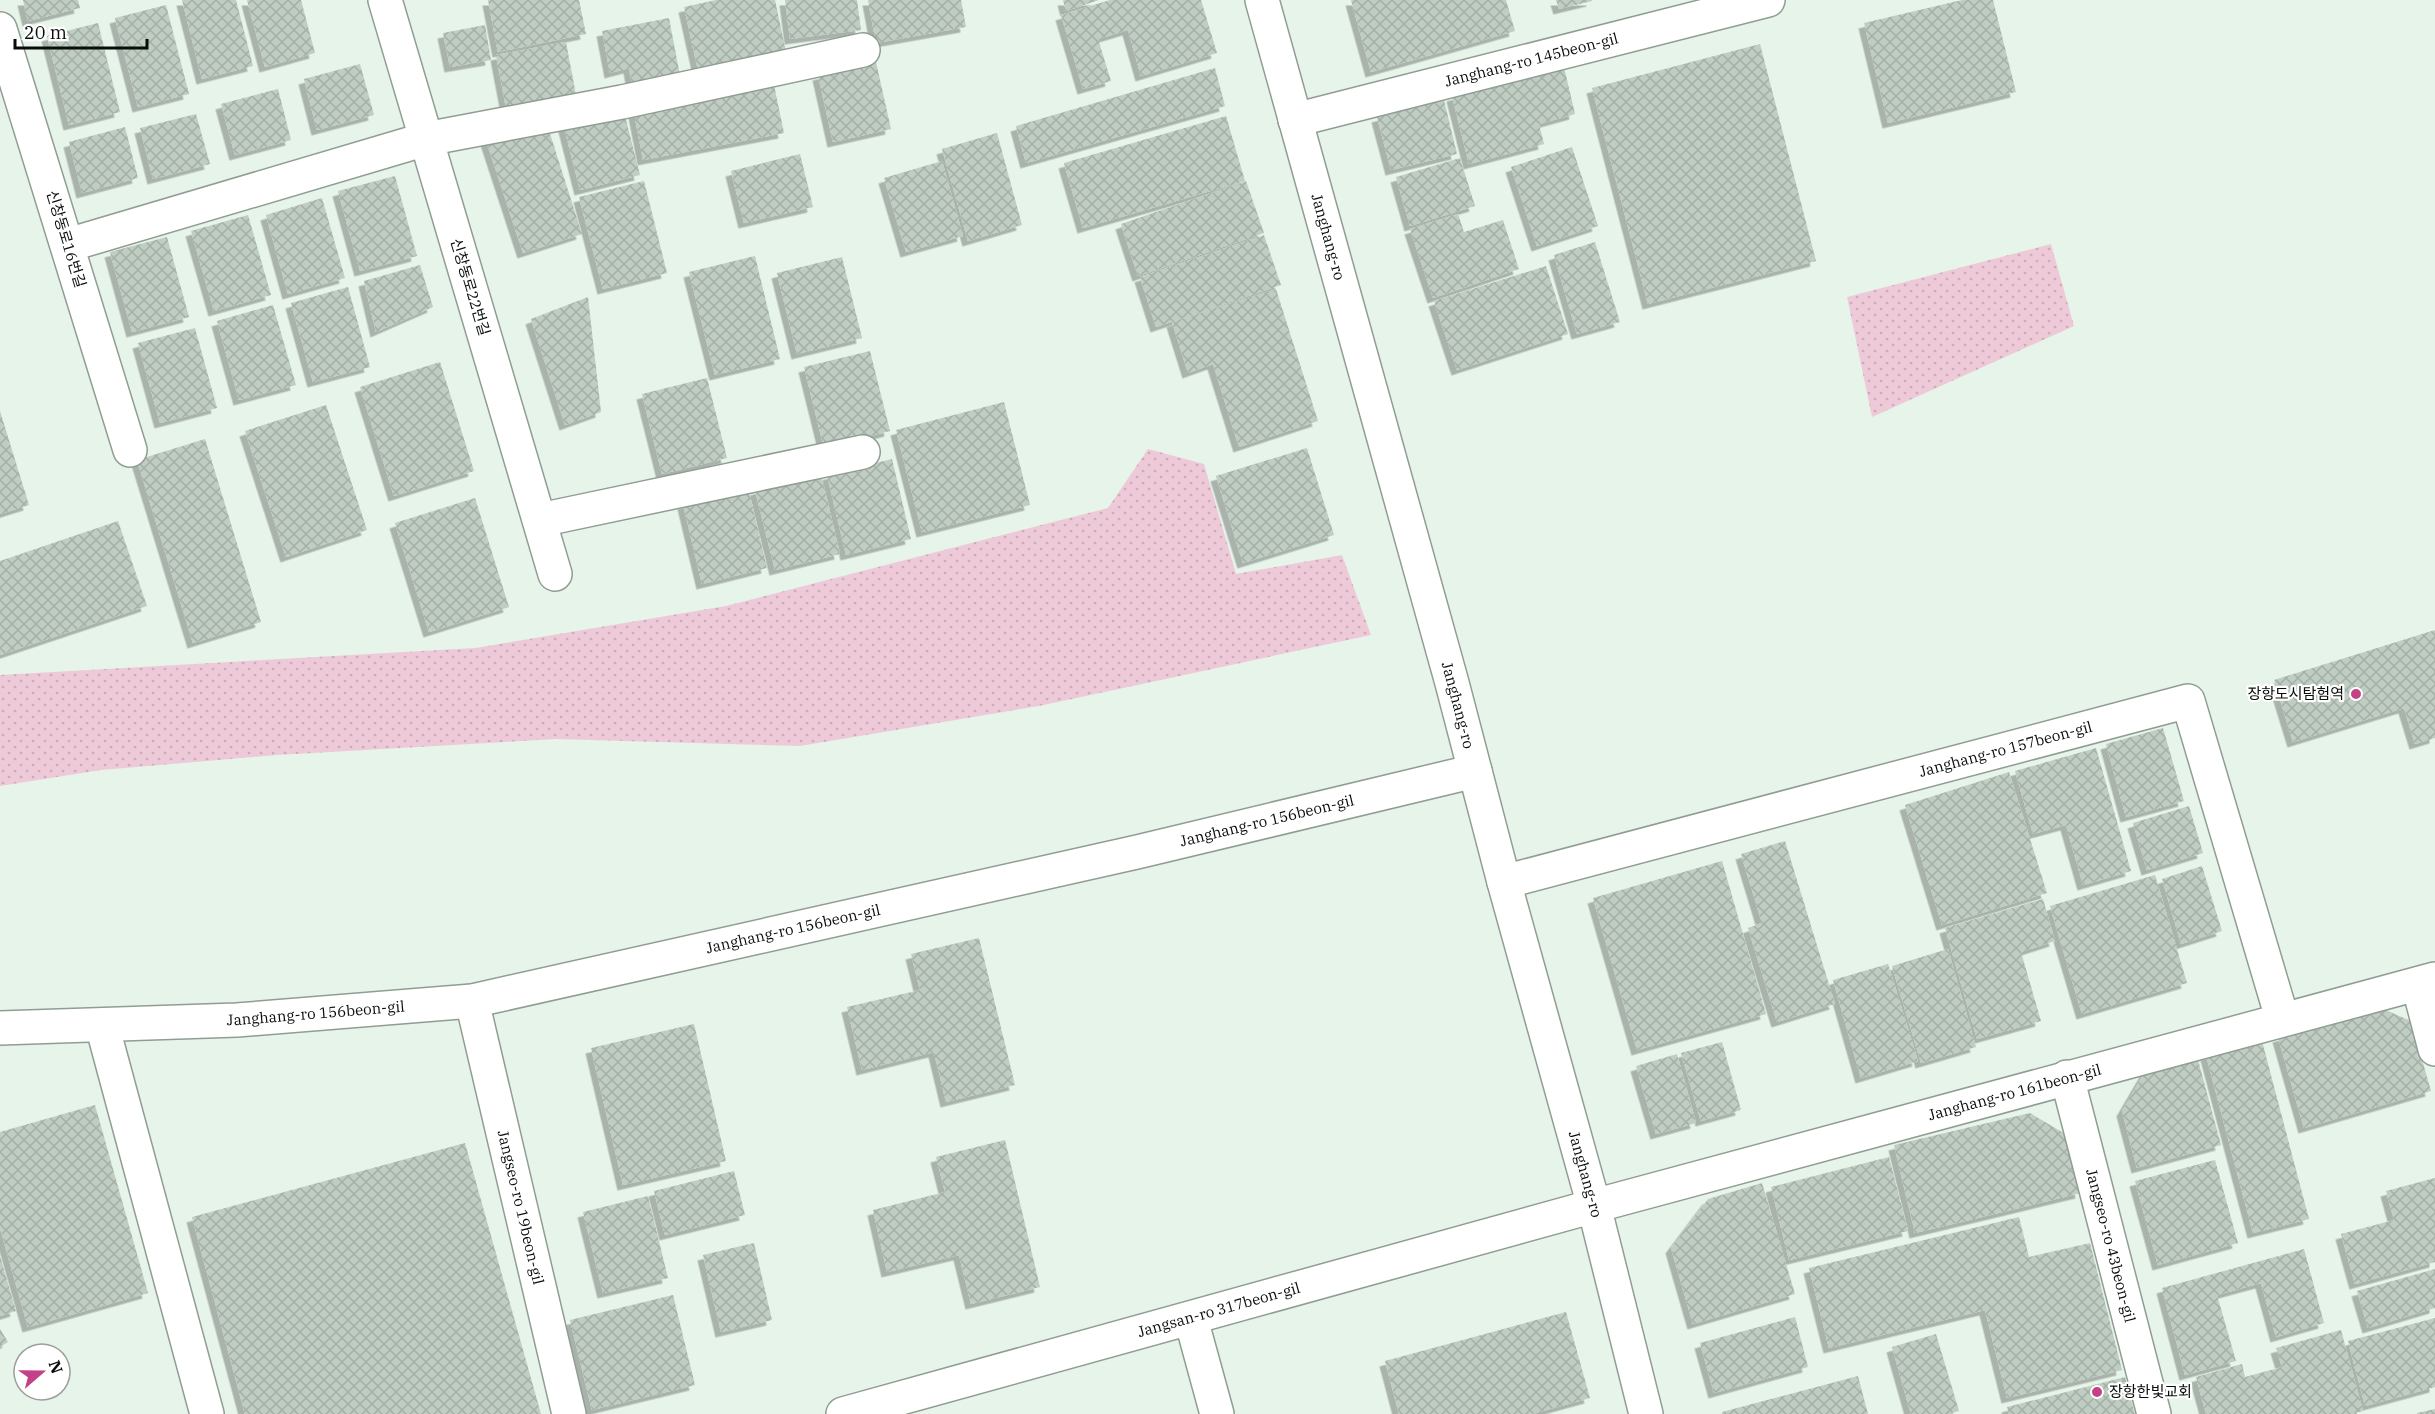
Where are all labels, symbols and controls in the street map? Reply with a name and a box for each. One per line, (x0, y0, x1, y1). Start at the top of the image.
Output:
scale bar (15, 12, 147, 50)
text: 20 m (24, 21, 67, 44)
street label: Janghang-ro 145beon-gil (1443, 28, 1620, 91)
street label: 신창동로16번길 (43, 188, 90, 290)
street label: Janghang-ro (1307, 191, 1350, 282)
street label: 신창동로22번길 (447, 236, 494, 338)
street label: Janghang-ro (1438, 660, 1479, 751)
place label: 장항도시탐험역 (2247, 684, 2344, 703)
marker: 장항도시탐험역 (2349, 687, 2363, 701)
street label: Janghang-ro 157beon-gil (1917, 717, 2094, 781)
street label: Janghang-ro 156beon-gil (1178, 790, 1356, 850)
street label: Janghang-ro 156beon-gil (704, 900, 882, 957)
street label: Janghang-ro 156beon-gil (226, 996, 405, 1029)
street label: Janghang-ro 161beon-gil (1926, 1060, 2103, 1124)
street label: Jangseo-ro 19beon-gil (494, 1128, 548, 1286)
street label: Janghang-ro (1565, 1129, 1607, 1220)
street label: Jangseo-ro 43beon-gil (2082, 1166, 2140, 1324)
street label: Jangsan-ro 317beon-gil (1135, 1278, 1302, 1341)
north arrow (12, 1342, 72, 1402)
text: N (45, 1358, 68, 1376)
place label: 장항한빛교회 (2109, 1382, 2192, 1401)
marker: 장항한빛교회 (2090, 1385, 2104, 1399)

